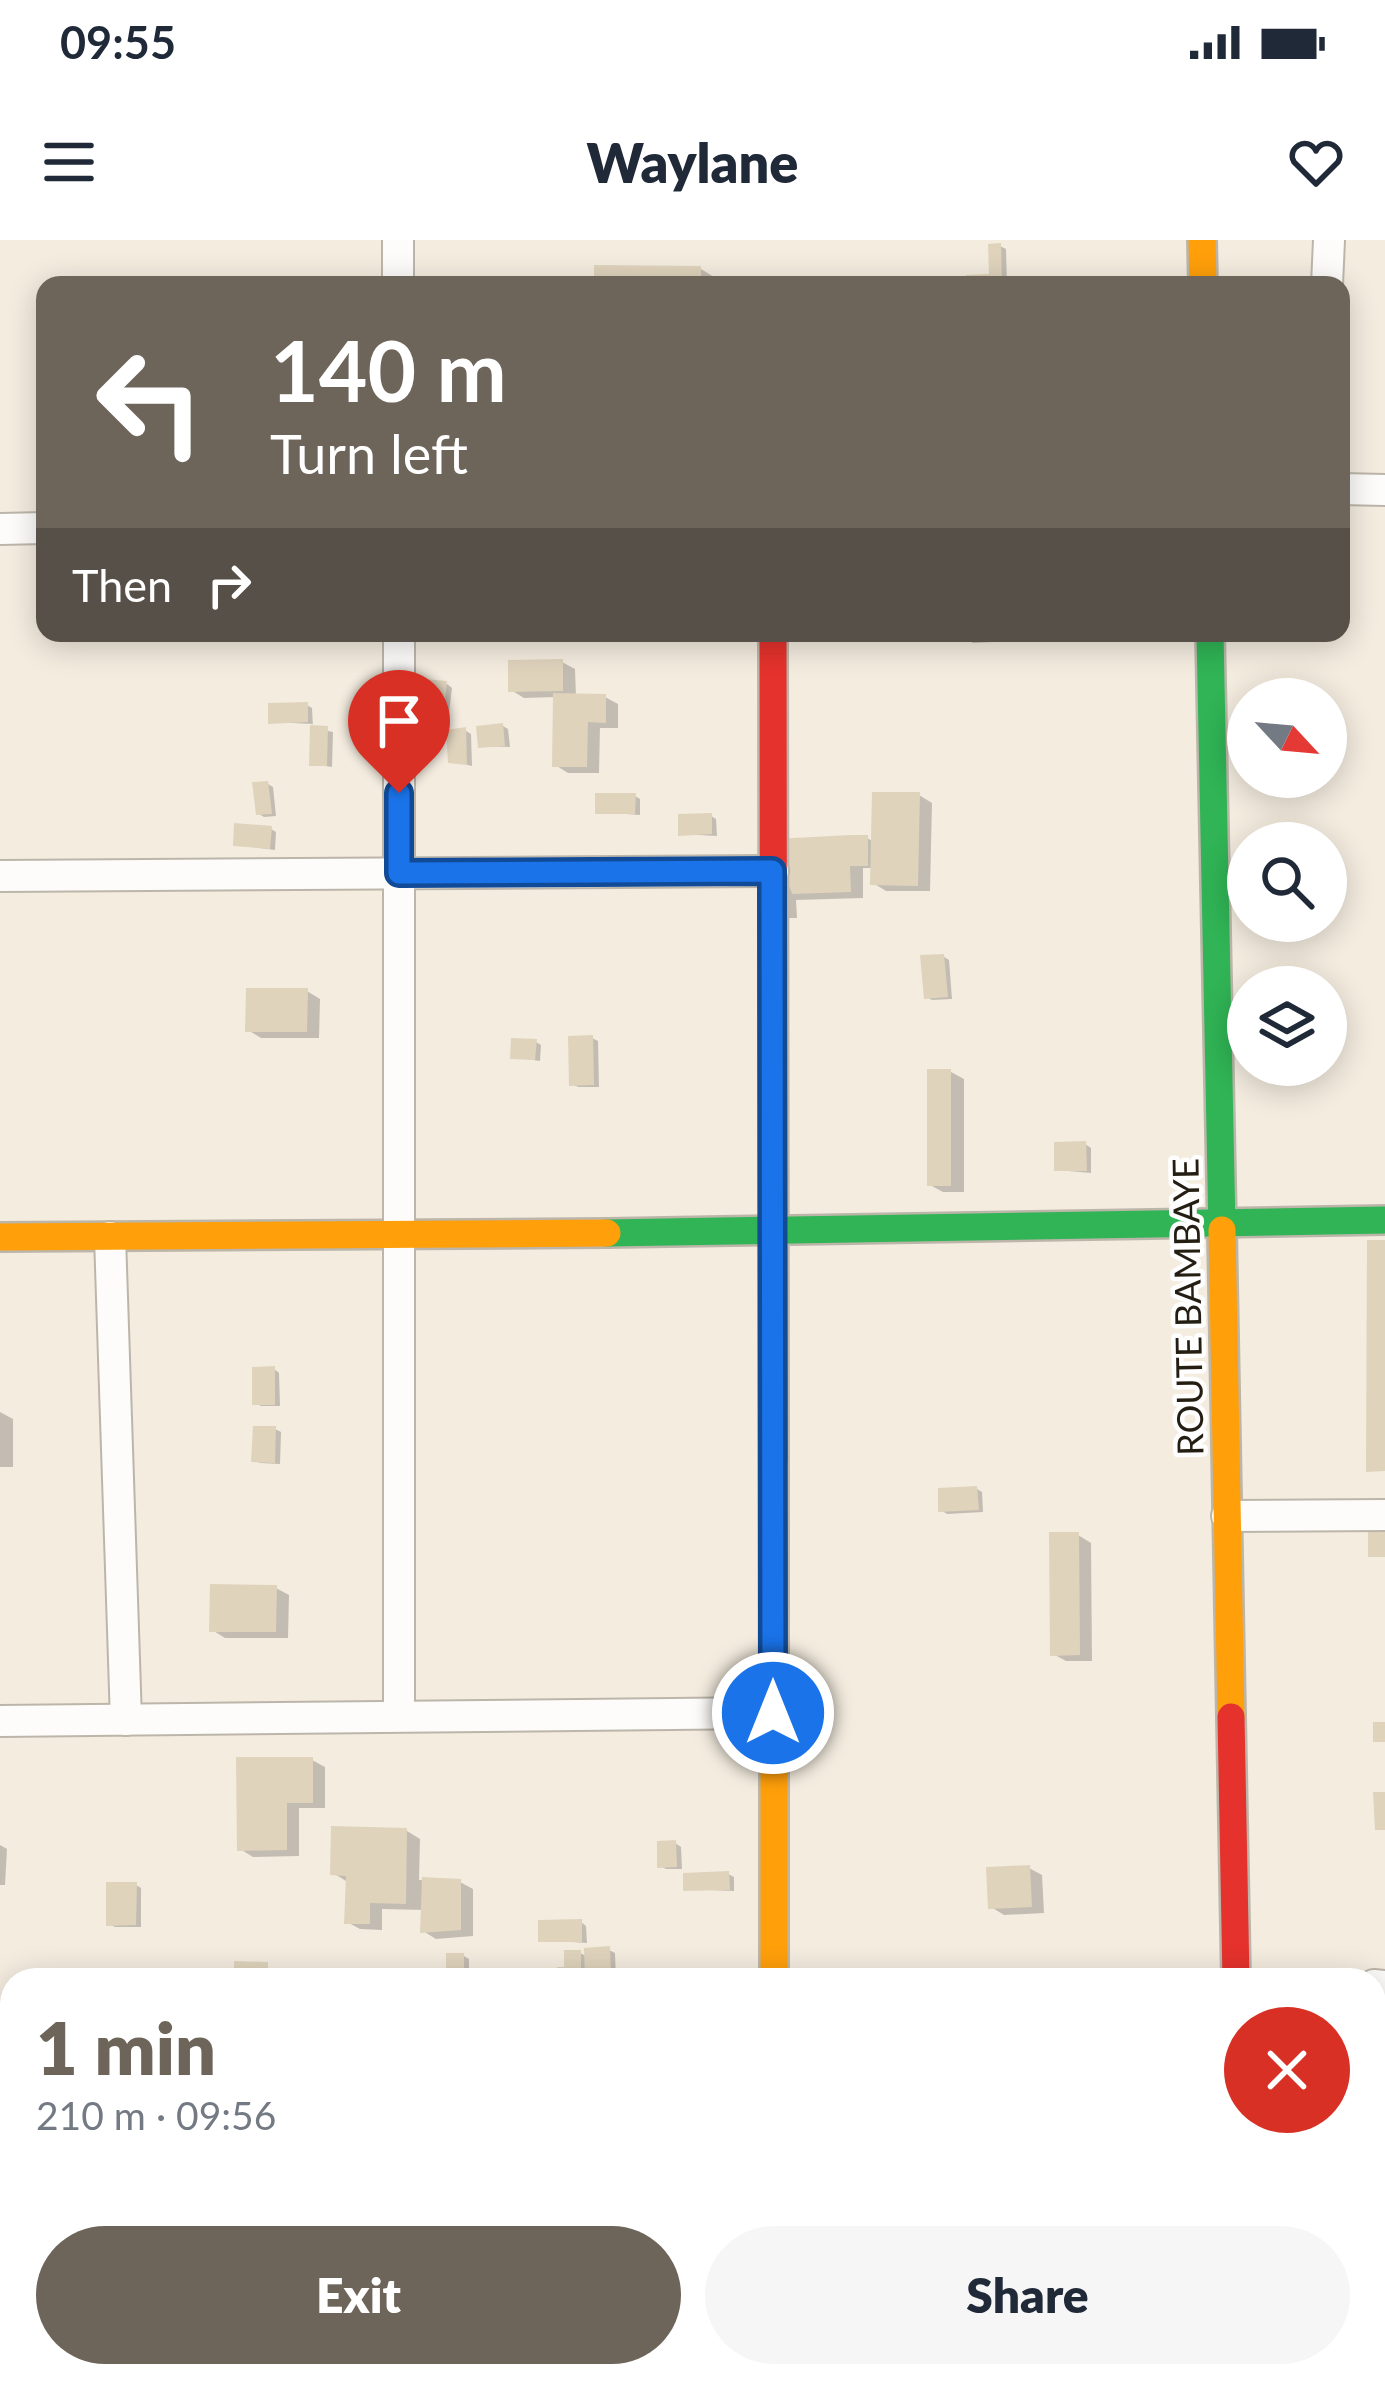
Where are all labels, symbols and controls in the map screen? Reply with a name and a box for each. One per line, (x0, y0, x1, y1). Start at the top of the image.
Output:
text: 09:55 (60, 15, 176, 69)
icon: menu (36, 129, 102, 195)
icon: heart (1283, 129, 1349, 195)
text: Waylane (587, 130, 798, 195)
text: 140 m (270, 319, 507, 420)
icon: left (72, 324, 228, 480)
text: Turn left (270, 421, 468, 486)
icon: right (196, 552, 262, 618)
text: Then (72, 558, 172, 612)
pin (348, 670, 450, 793)
north arrow (1227, 678, 1347, 798)
map controls (1227, 678, 1347, 1086)
icon: arrive (366, 688, 432, 754)
button: search (1227, 822, 1347, 942)
button: layers (1227, 966, 1347, 1086)
street label: ROUTE BAMBAYE (1162, 1158, 1212, 1456)
position arrow (710, 1650, 836, 1776)
text: 1 min (36, 2004, 216, 2090)
button: close (1224, 2007, 1350, 2133)
text: 210 m · 09:56 (36, 2092, 276, 2138)
button: Exit (36, 2226, 681, 2364)
button: Share (705, 2226, 1350, 2364)

